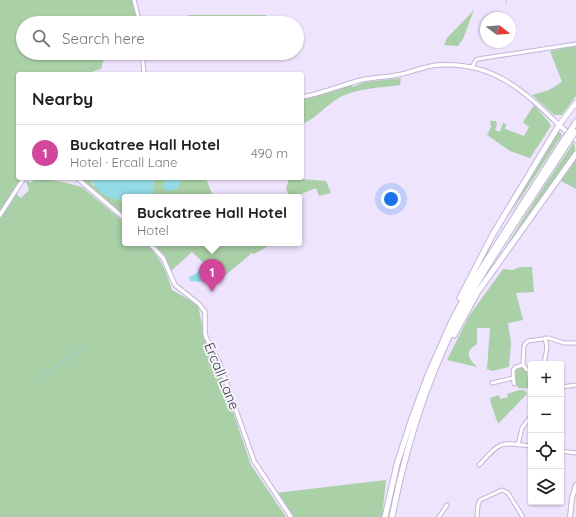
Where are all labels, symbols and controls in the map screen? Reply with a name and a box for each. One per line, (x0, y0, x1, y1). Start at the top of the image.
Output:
north arrow (480, 12, 516, 48)
search box (16, 16, 304, 60)
icon: search (30, 27, 52, 49)
text: Search here (62, 29, 145, 48)
text: Nearby (32, 88, 93, 109)
text: Buckatree Hall Hotel (70, 135, 220, 154)
text: 1 (42, 145, 48, 161)
text: 490 m (251, 145, 288, 161)
text: Hotel · Ercall Lane (70, 154, 177, 170)
your location (381, 189, 401, 209)
popup (122, 194, 302, 246)
text: Buckatree Hall Hotel (137, 203, 287, 222)
text: Hotel (137, 222, 169, 238)
pin: 1 (199, 259, 225, 292)
street label: Ercall Lane (200, 340, 244, 412)
map controls (528, 361, 564, 505)
button: + (528, 361, 564, 397)
button: − (528, 397, 564, 433)
button: locate (528, 433, 564, 469)
button: layers (528, 469, 564, 505)

